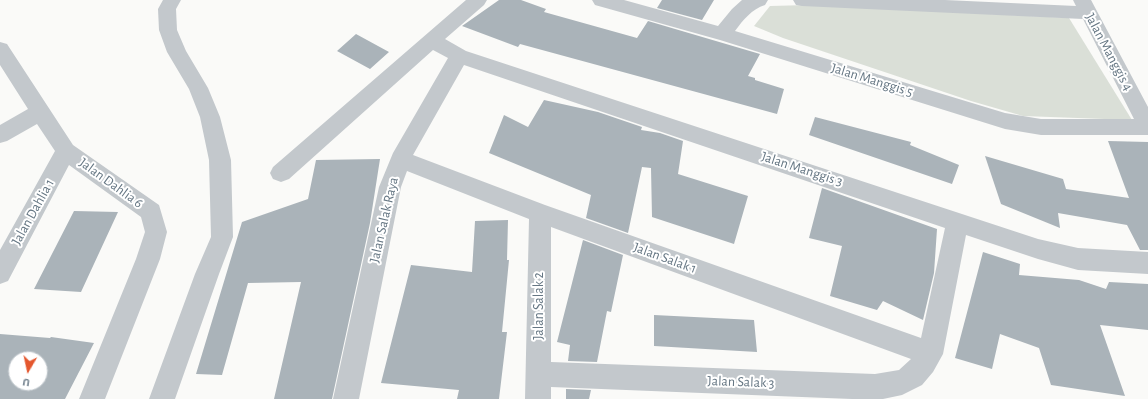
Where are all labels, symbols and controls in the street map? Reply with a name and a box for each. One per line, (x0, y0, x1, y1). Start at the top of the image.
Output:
street label: Jalan Manggis 4 (1082, 10, 1136, 94)
street label: Jalan Manggis 5 (829, 60, 915, 100)
street label: Jalan Manggis 3 (759, 148, 845, 190)
street label: Jalan Dahlia 6 (76, 154, 146, 212)
street label: Jalan Dahlia 1 (8, 176, 58, 248)
street label: Jalan Salak Raya (366, 176, 402, 264)
street label: Jalan Salak 1 (631, 239, 699, 277)
street label: Jalan Salak 2 (531, 272, 547, 340)
north arrow (8, 351, 48, 391)
street label: Jalan Salak 3 (707, 372, 775, 392)
text: U (22, 376, 31, 388)

